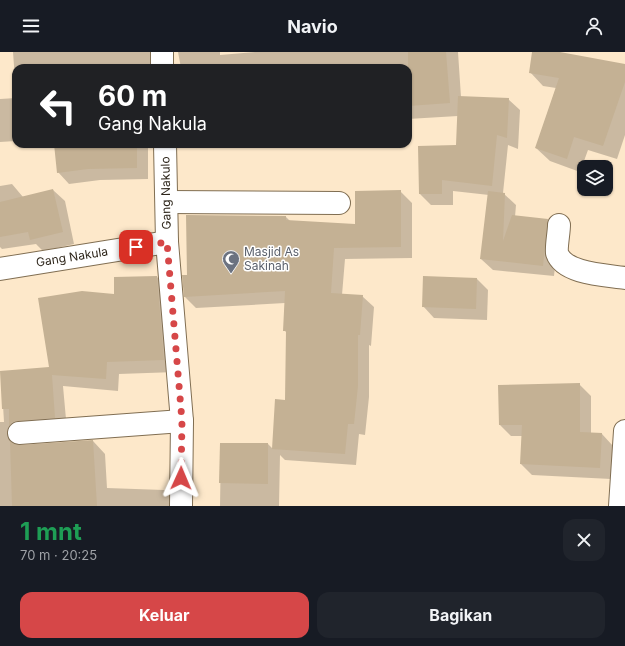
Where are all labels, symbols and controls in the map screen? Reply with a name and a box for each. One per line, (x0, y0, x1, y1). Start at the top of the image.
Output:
icon: menu (20, 15, 42, 37)
icon: person (583, 15, 605, 37)
text: Navio (287, 16, 338, 37)
text: 60 m (98, 79, 167, 113)
icon: left (32, 80, 84, 132)
text: Gang Nakula (98, 113, 207, 134)
street label: Gang Nakulo (157, 156, 174, 230)
map controls (577, 160, 613, 196)
button: layers (577, 160, 613, 196)
pin (119, 230, 153, 264)
icon: arrive (125, 236, 147, 258)
street label: Gang Nakula (35, 243, 109, 270)
place label: Masjid As Sakinah (244, 244, 299, 273)
mosque icon: Masjid As Sakinah (221, 249, 241, 274)
position arrow (160, 457, 202, 499)
text: 1 mnt (20, 517, 82, 546)
button: close (563, 519, 605, 561)
text: 70 m · 20:25 (20, 547, 97, 563)
button: Keluar (20, 592, 309, 638)
button: Bagikan (317, 592, 605, 638)

